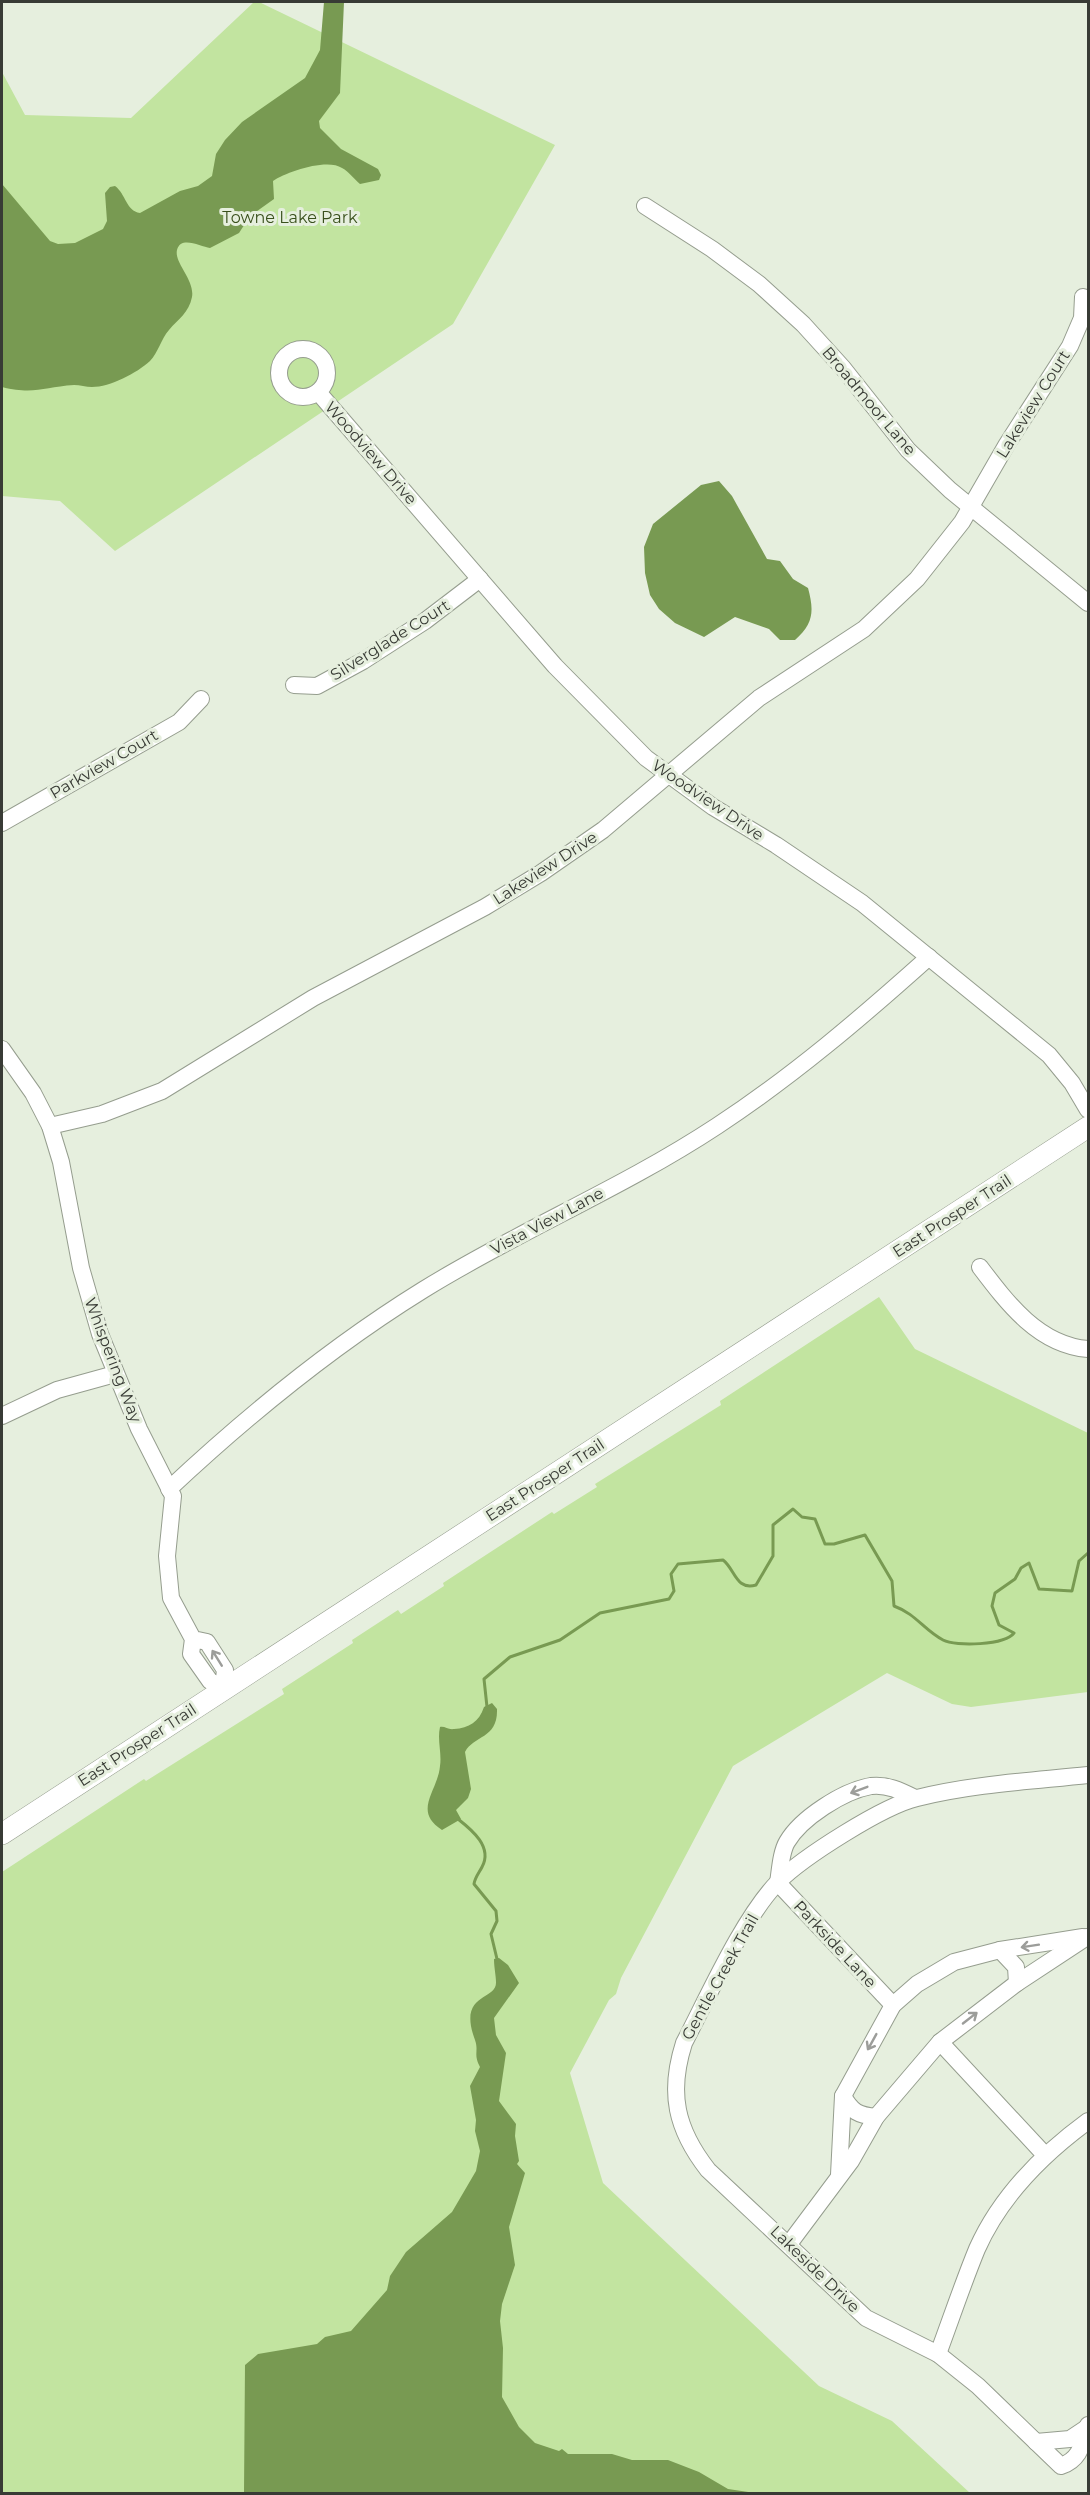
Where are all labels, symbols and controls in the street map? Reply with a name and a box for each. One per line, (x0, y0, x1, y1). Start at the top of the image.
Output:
park label: Towne Lake Park (222, 208, 358, 227)
street label: Broadmoor Lane (818, 343, 920, 459)
street label: Lakeview Court (992, 346, 1074, 461)
street label: Woodview Drive (321, 398, 421, 508)
street label: Silverglade Court (327, 595, 454, 684)
street label: Parkview Court (47, 725, 162, 803)
street label: Woodview Drive (649, 756, 767, 844)
street label: Lakeview Drive (489, 827, 601, 909)
street label: East Prosper Trail (889, 1171, 1015, 1261)
street label: Vista View Lane (487, 1183, 607, 1259)
street label: Whispering Way (80, 1295, 146, 1425)
street label: East Prosper Trail (482, 1435, 608, 1525)
one-way arrow (211, 1650, 223, 1666)
street label: East Prosper Trail (74, 1700, 200, 1790)
one-way arrow (851, 1786, 869, 1797)
street label: Parkside Lane (790, 1896, 880, 1992)
street label: Gentle Creek Trail (678, 1911, 762, 2043)
one-way arrow (1020, 1940, 1040, 1951)
one-way arrow (962, 2012, 978, 2025)
one-way arrow (866, 2033, 878, 2050)
street label: Lakeside Drive (767, 2222, 863, 2316)

